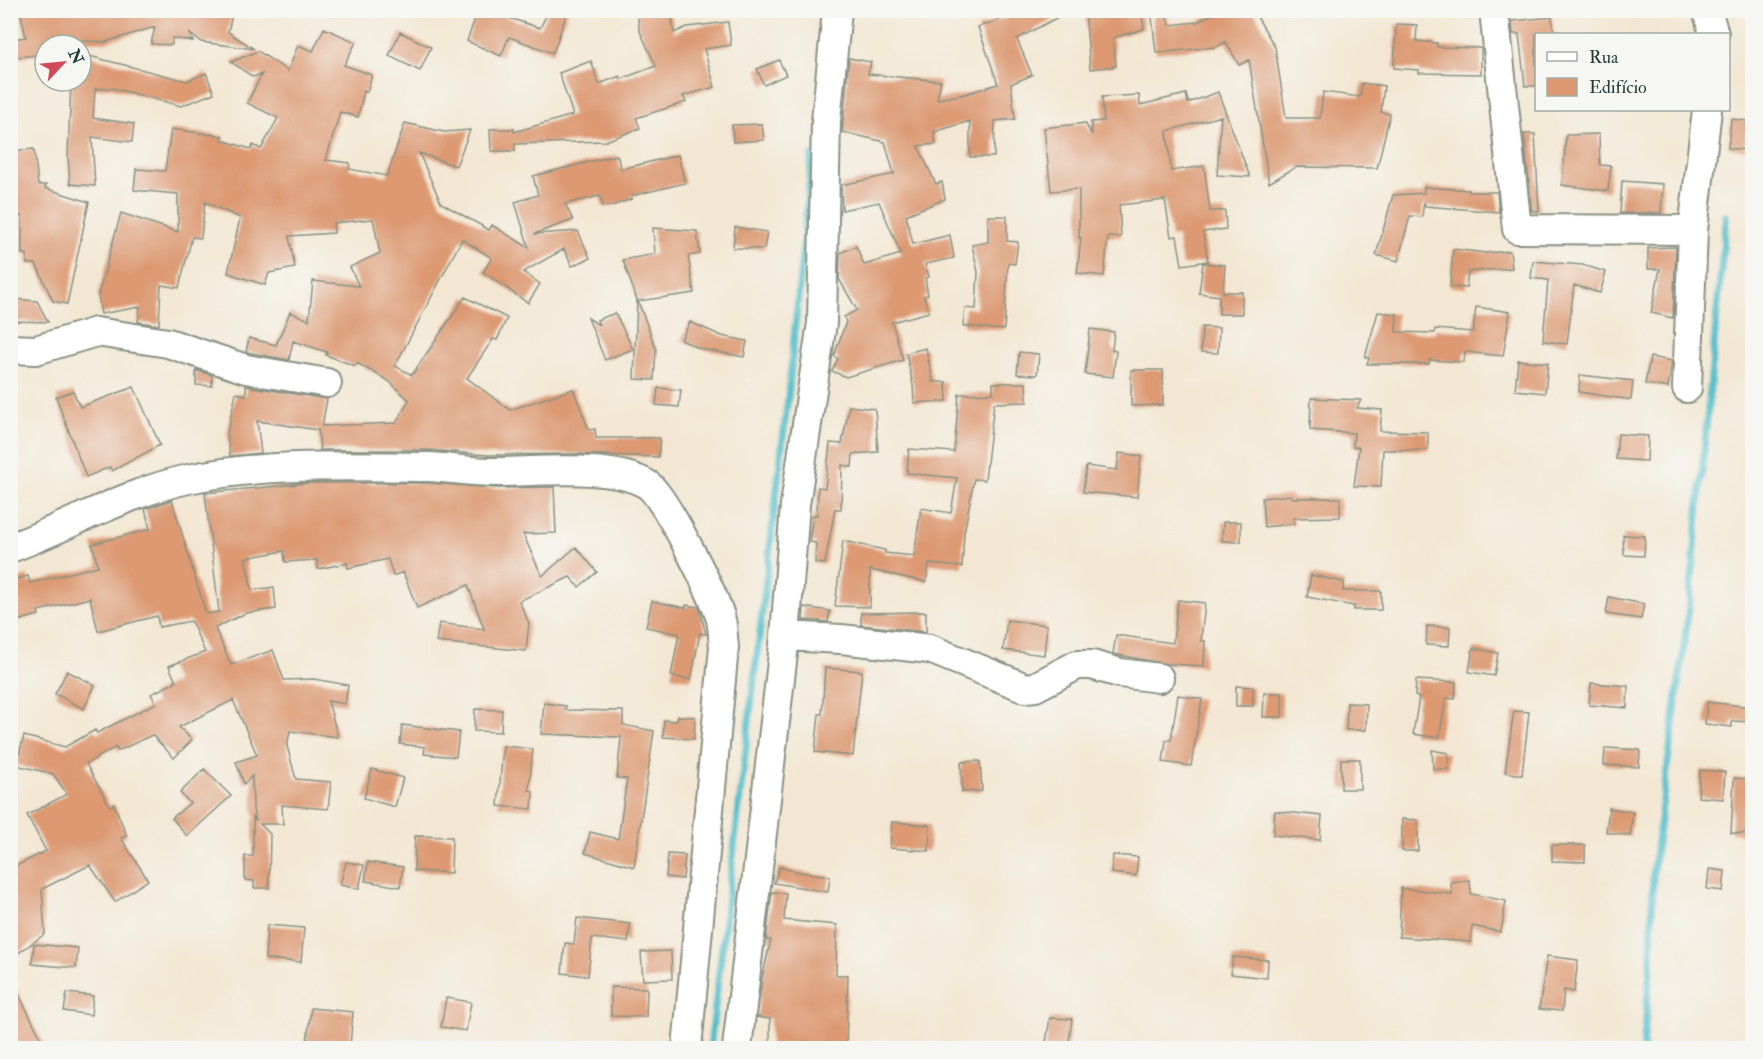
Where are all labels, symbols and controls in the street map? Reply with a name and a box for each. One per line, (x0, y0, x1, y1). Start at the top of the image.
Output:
north arrow (33, 33, 93, 93)
legend (1535, 33, 1730, 111)
text: N (63, 45, 88, 68)
text: Rua (1589, 46, 1619, 69)
text: Edifício (1589, 76, 1647, 99)

